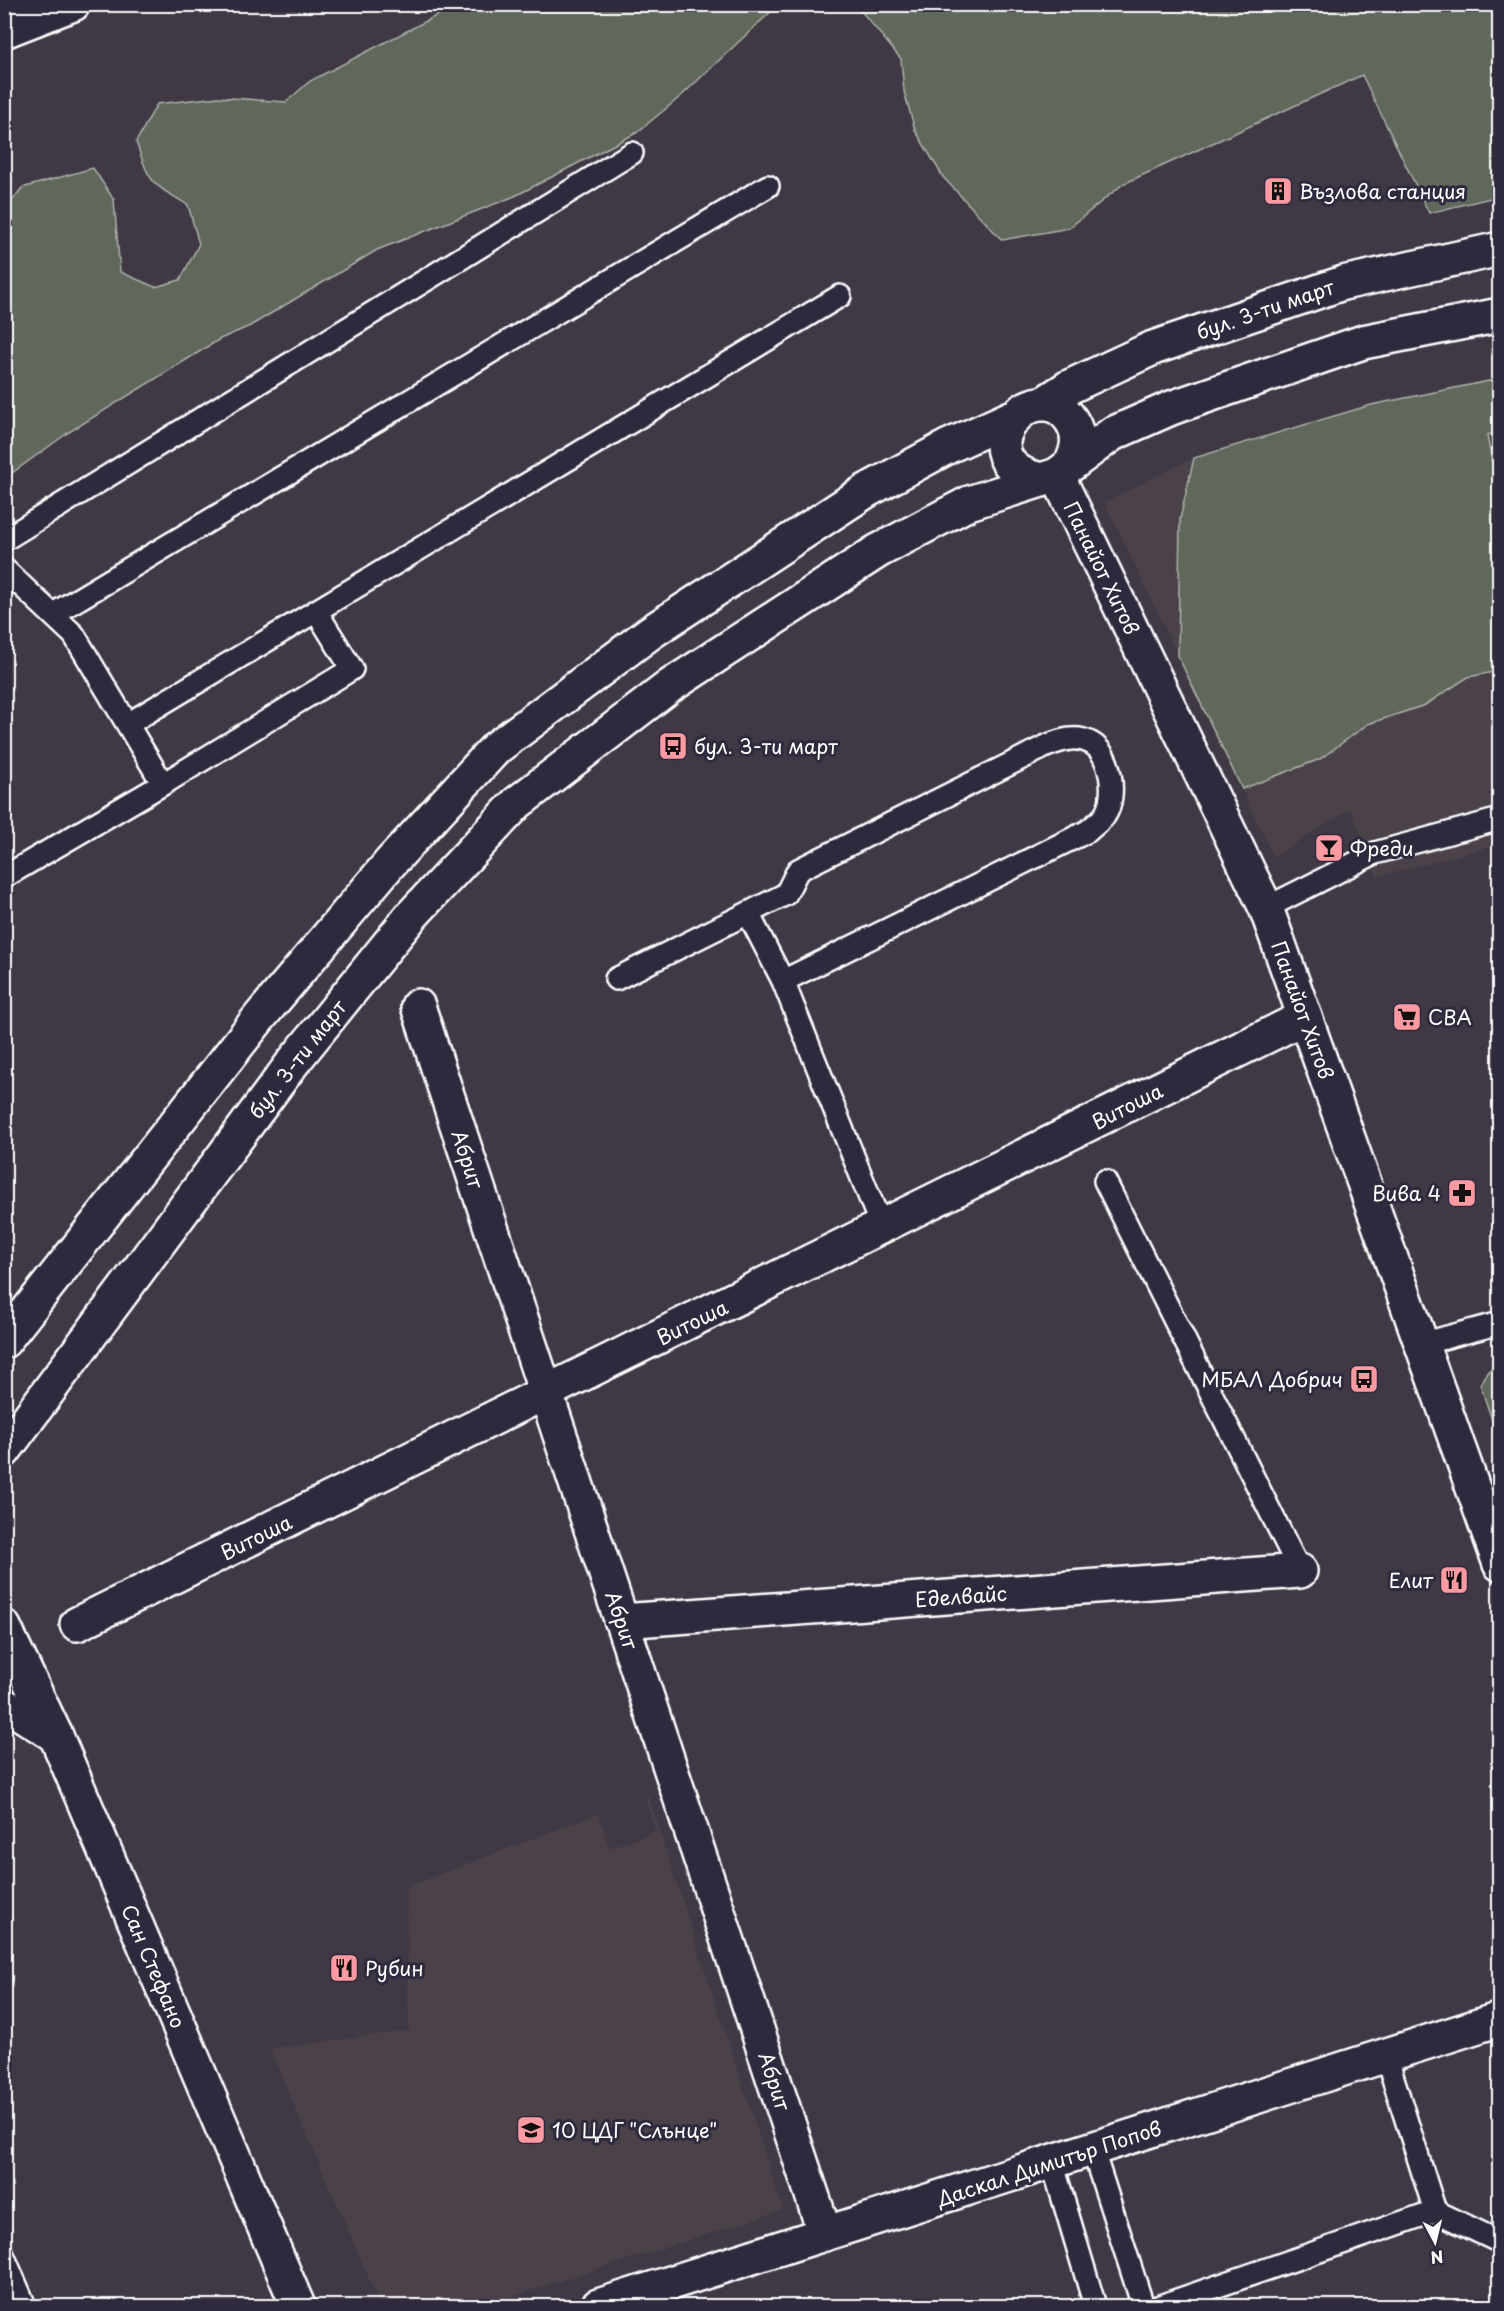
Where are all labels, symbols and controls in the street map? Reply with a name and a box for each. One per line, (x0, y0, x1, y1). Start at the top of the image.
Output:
building icon: Възлова станция (1262, 175, 1294, 207)
place label: Възлова станция (1299, 176, 1466, 206)
street label: бул. 3-ти март (1192, 271, 1338, 347)
street label: Панайот Хитов (1057, 496, 1147, 640)
bus stop icon: бул. 3-ти март (657, 730, 689, 762)
place label: бул. 3-ти март (694, 731, 838, 761)
bar icon: Фреди (1313, 832, 1345, 864)
place label: Фреди (1350, 833, 1414, 863)
street label: Панайот Хитов (1264, 937, 1342, 1083)
street label: бул. 3-ти март (241, 993, 353, 1125)
supermarket icon: CBA (1391, 1001, 1423, 1033)
place label: CBA (1428, 1002, 1472, 1032)
street label: Витоша (1086, 1075, 1168, 1137)
street label: Абрит (444, 1126, 492, 1193)
pharmacy icon: Вива 4 (1446, 1177, 1478, 1209)
place label: Вива 4 (1372, 1178, 1441, 1208)
street label: Витоша (651, 1291, 733, 1352)
bus stop icon: МБАЛ Добрич (1348, 1363, 1380, 1395)
place label: МБАЛ Добрич (1201, 1364, 1343, 1394)
street label: Витоша (215, 1506, 297, 1567)
restaurant icon: Елит (1438, 1564, 1470, 1596)
place label: Елит (1389, 1565, 1434, 1595)
street label: Еделвайс (914, 1578, 1008, 1614)
street label: Абрит (598, 1587, 646, 1654)
street label: Сан Стефано (114, 1899, 194, 2033)
restaurant icon: Рубин (328, 1952, 360, 1984)
place label: Рубин (365, 1953, 424, 1983)
street label: Абрит (751, 2048, 799, 2115)
street label: Даскал Димитър Попов (932, 2112, 1165, 2214)
school or university icon: 10 ЦДГ "Слънце" (515, 2114, 547, 2146)
place label: 10 ЦДГ "Слънце" (552, 2115, 717, 2145)
north arrow (1405, 2212, 1465, 2272)
text: N (1429, 2245, 1445, 2271)

